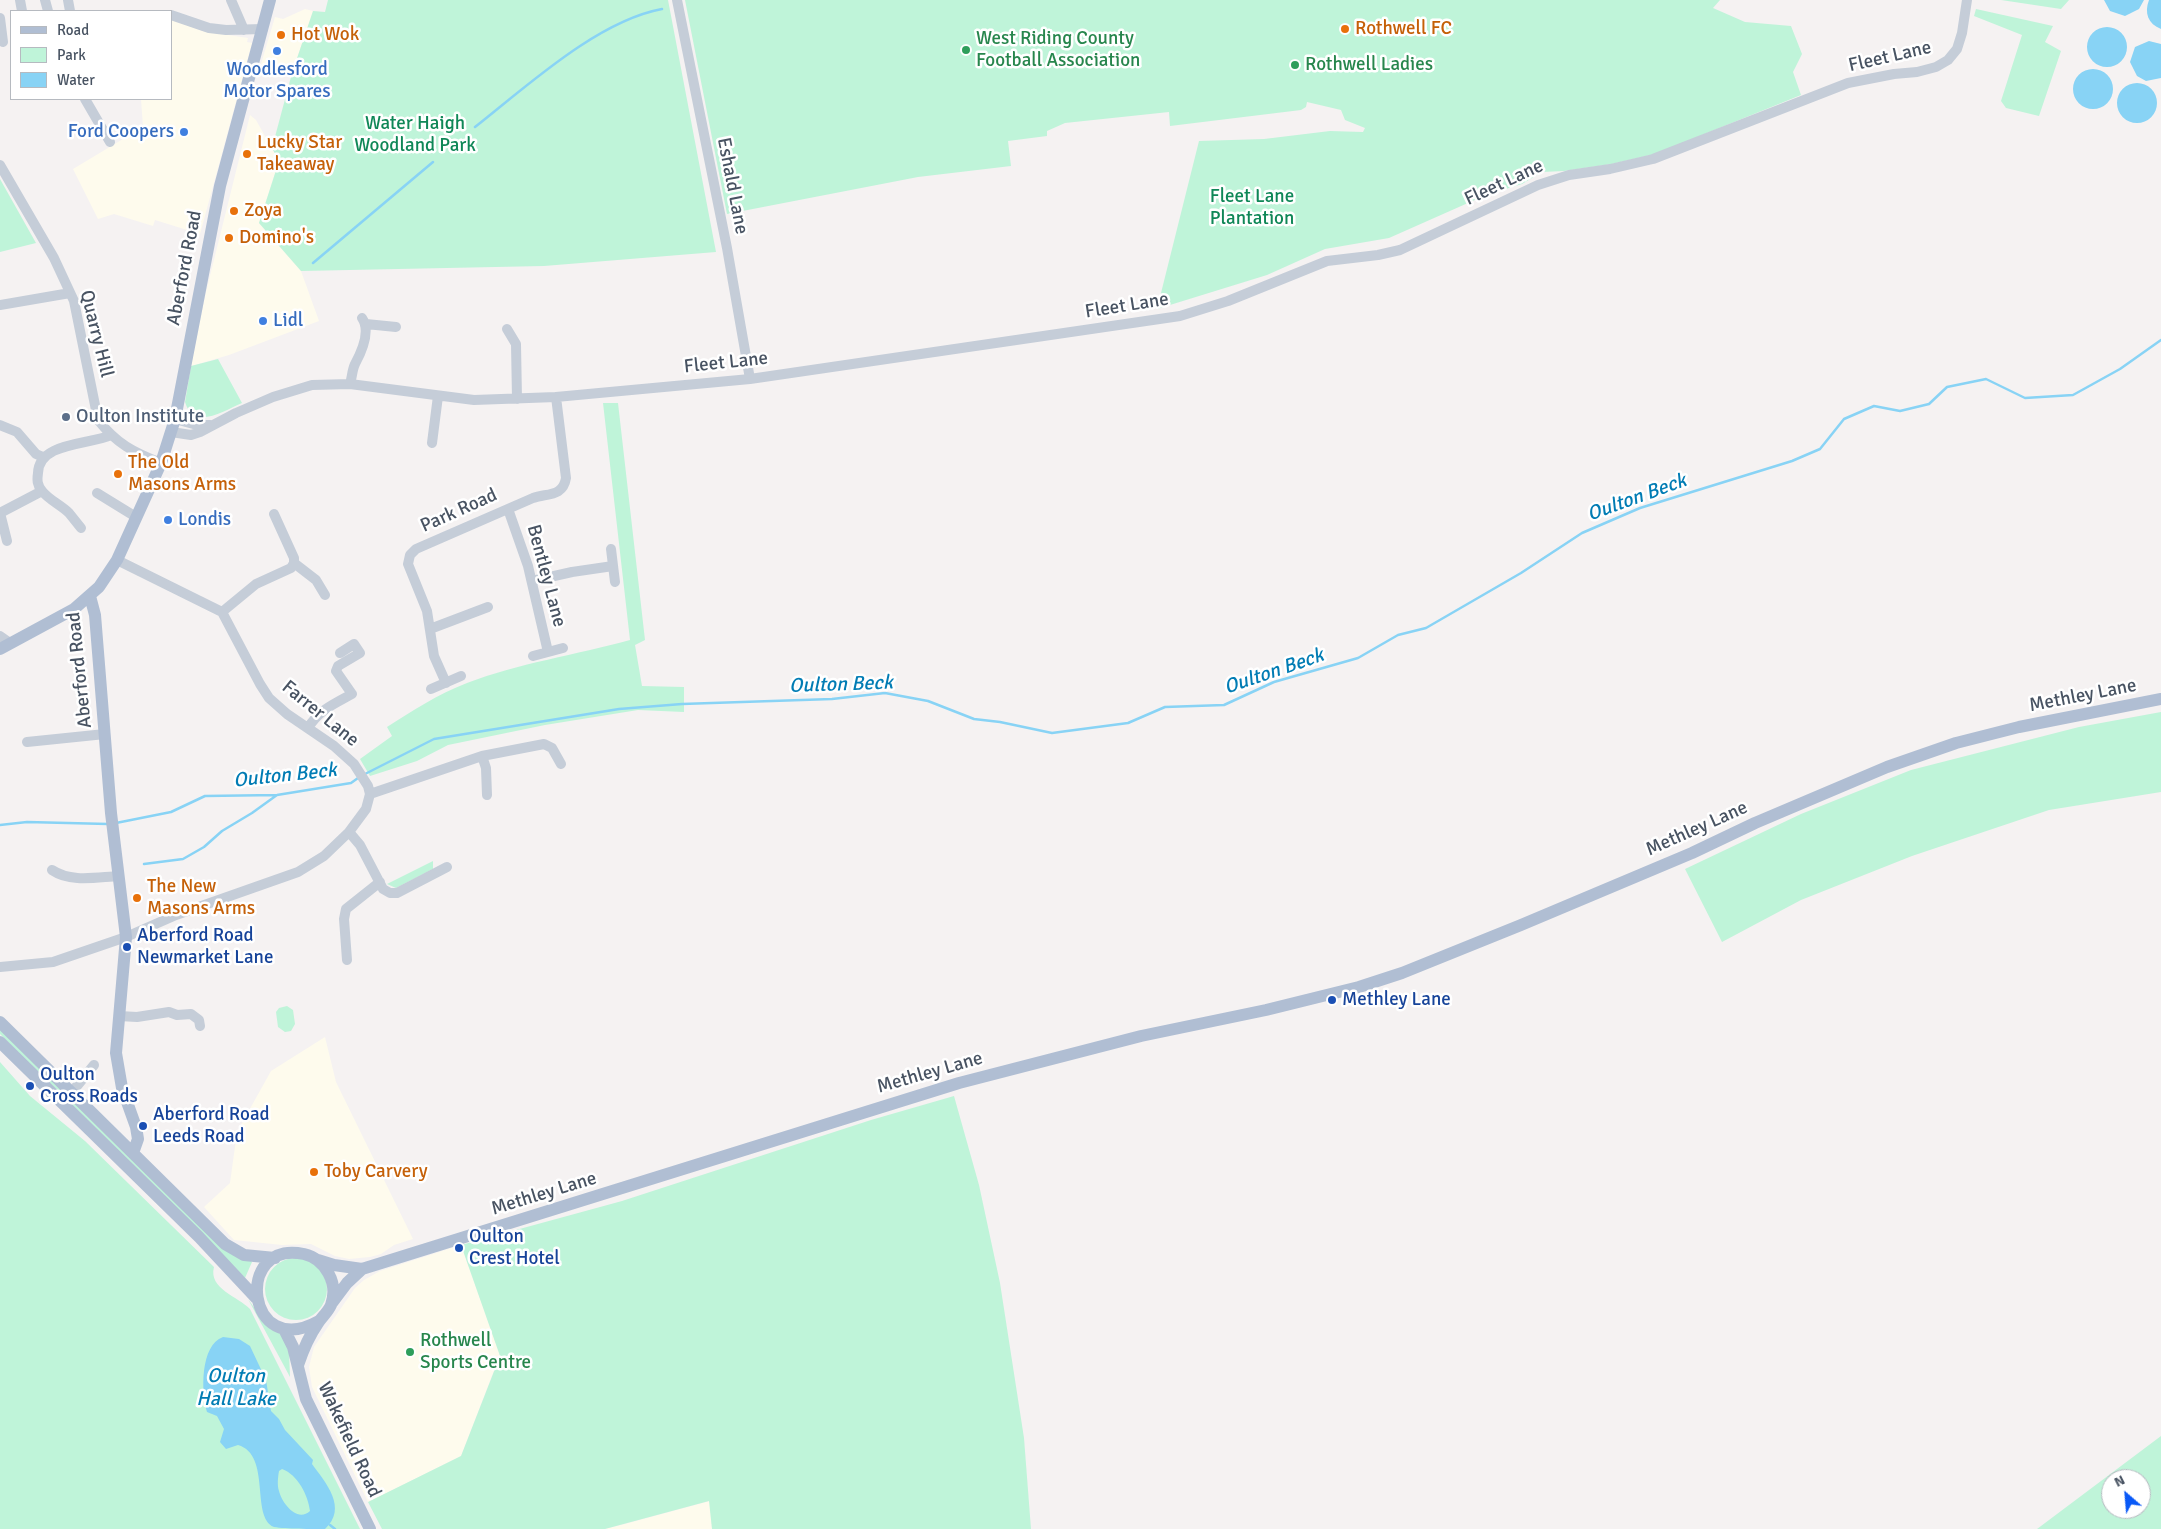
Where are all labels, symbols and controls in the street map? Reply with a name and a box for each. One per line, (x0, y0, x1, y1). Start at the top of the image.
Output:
legend (10, 10, 172, 100)
place label: Rothwell FC (1355, 18, 1452, 40)
text: Road (57, 21, 89, 39)
marker: Rothwell FC (1339, 23, 1351, 35)
place label: Hot Wok (291, 24, 359, 46)
place label: West Riding County Football Association (976, 28, 1140, 72)
marker: Hot Wok (275, 29, 287, 41)
street label: Fleet Lane (1846, 36, 1934, 78)
marker: West Riding County Football Association (960, 44, 972, 56)
marker: Woodlesford Motor Spares (271, 45, 283, 57)
text: Park (57, 46, 86, 64)
place label: Rothwell Ladies (1305, 54, 1433, 76)
place label: Woodlesford Motor Spares (223, 59, 331, 103)
marker: Rothwell Ladies (1289, 59, 1301, 71)
text: Water (57, 71, 95, 89)
park label: Water Haigh Woodland Park (354, 113, 476, 157)
place label: Ford Coopers (68, 121, 174, 143)
marker: Ford Coopers (178, 126, 190, 138)
place label: Lucky Star Takeaway (257, 132, 342, 176)
street label: Eshald Lane (711, 136, 753, 236)
marker: Lucky Star Takeaway (241, 148, 253, 160)
street label: Fleet Lane (1461, 155, 1547, 211)
park label: Fleet Lane Plantation (1210, 186, 1294, 230)
place label: Zoya (244, 200, 282, 222)
marker: Zoya (228, 205, 240, 217)
street label: Aberford Road (163, 209, 207, 327)
place label: Domino's (239, 227, 314, 249)
marker: Domino's (223, 232, 235, 244)
street label: Quarry Hill (74, 288, 118, 380)
street label: Fleet Lane (1084, 288, 1170, 324)
place label: Lidl (273, 310, 303, 332)
marker: Lidl (257, 315, 269, 327)
street label: Fleet Lane (683, 347, 769, 379)
place label: Oulton Institute (76, 406, 204, 428)
marker: Oulton Institute (60, 411, 72, 423)
place label: The Old Masons Arms (128, 452, 236, 496)
marker: The Old Masons Arms (112, 468, 124, 480)
water label: Oulton Beck (1584, 469, 1690, 527)
street label: Park Road (417, 484, 501, 538)
place label: Londis (178, 509, 231, 531)
marker: Londis (162, 514, 174, 526)
street label: Bentley Lane (521, 522, 571, 630)
street label: Aberford Road (63, 611, 97, 729)
water label: Oulton Beck (1221, 644, 1327, 700)
water label: Oulton Beck (789, 671, 893, 699)
street label: Methley Lane (2027, 674, 2139, 718)
street label: Farrer Lane (277, 676, 363, 752)
water label: Oulton Beck (232, 759, 338, 793)
street label: Methley Lane (1643, 796, 1751, 862)
place label: The New Masons Arms (147, 876, 255, 920)
marker: The New Masons Arms (131, 892, 143, 904)
place label: Aberford Road Newmarket Lane (137, 925, 273, 969)
marker: Aberford Road Newmarket Lane (121, 941, 133, 953)
place label: Methley Lane (1342, 989, 1451, 1011)
marker: Methley Lane (1326, 994, 1338, 1006)
street label: Methley Lane (875, 1047, 985, 1099)
place label: Oulton Cross Roads (40, 1064, 138, 1108)
marker: Oulton Cross Roads (24, 1080, 36, 1092)
place label: Aberford Road Leeds Road (153, 1104, 270, 1148)
marker: Aberford Road Leeds Road (137, 1120, 149, 1132)
place label: Toby Carvery (324, 1161, 428, 1183)
marker: Toby Carvery (308, 1166, 320, 1178)
street label: Methley Lane (489, 1167, 599, 1221)
place label: Oulton Crest Hotel (469, 1226, 560, 1270)
marker: Oulton Crest Hotel (453, 1242, 465, 1254)
place label: Rothwell Sports Centre (420, 1330, 531, 1374)
marker: Rothwell Sports Centre (404, 1346, 416, 1358)
water label: Oulton Hall Lake (196, 1365, 276, 1412)
street label: Wakefield Road (312, 1379, 386, 1501)
north arrow (2101, 1469, 2151, 1519)
text: N (2111, 1471, 2128, 1491)

